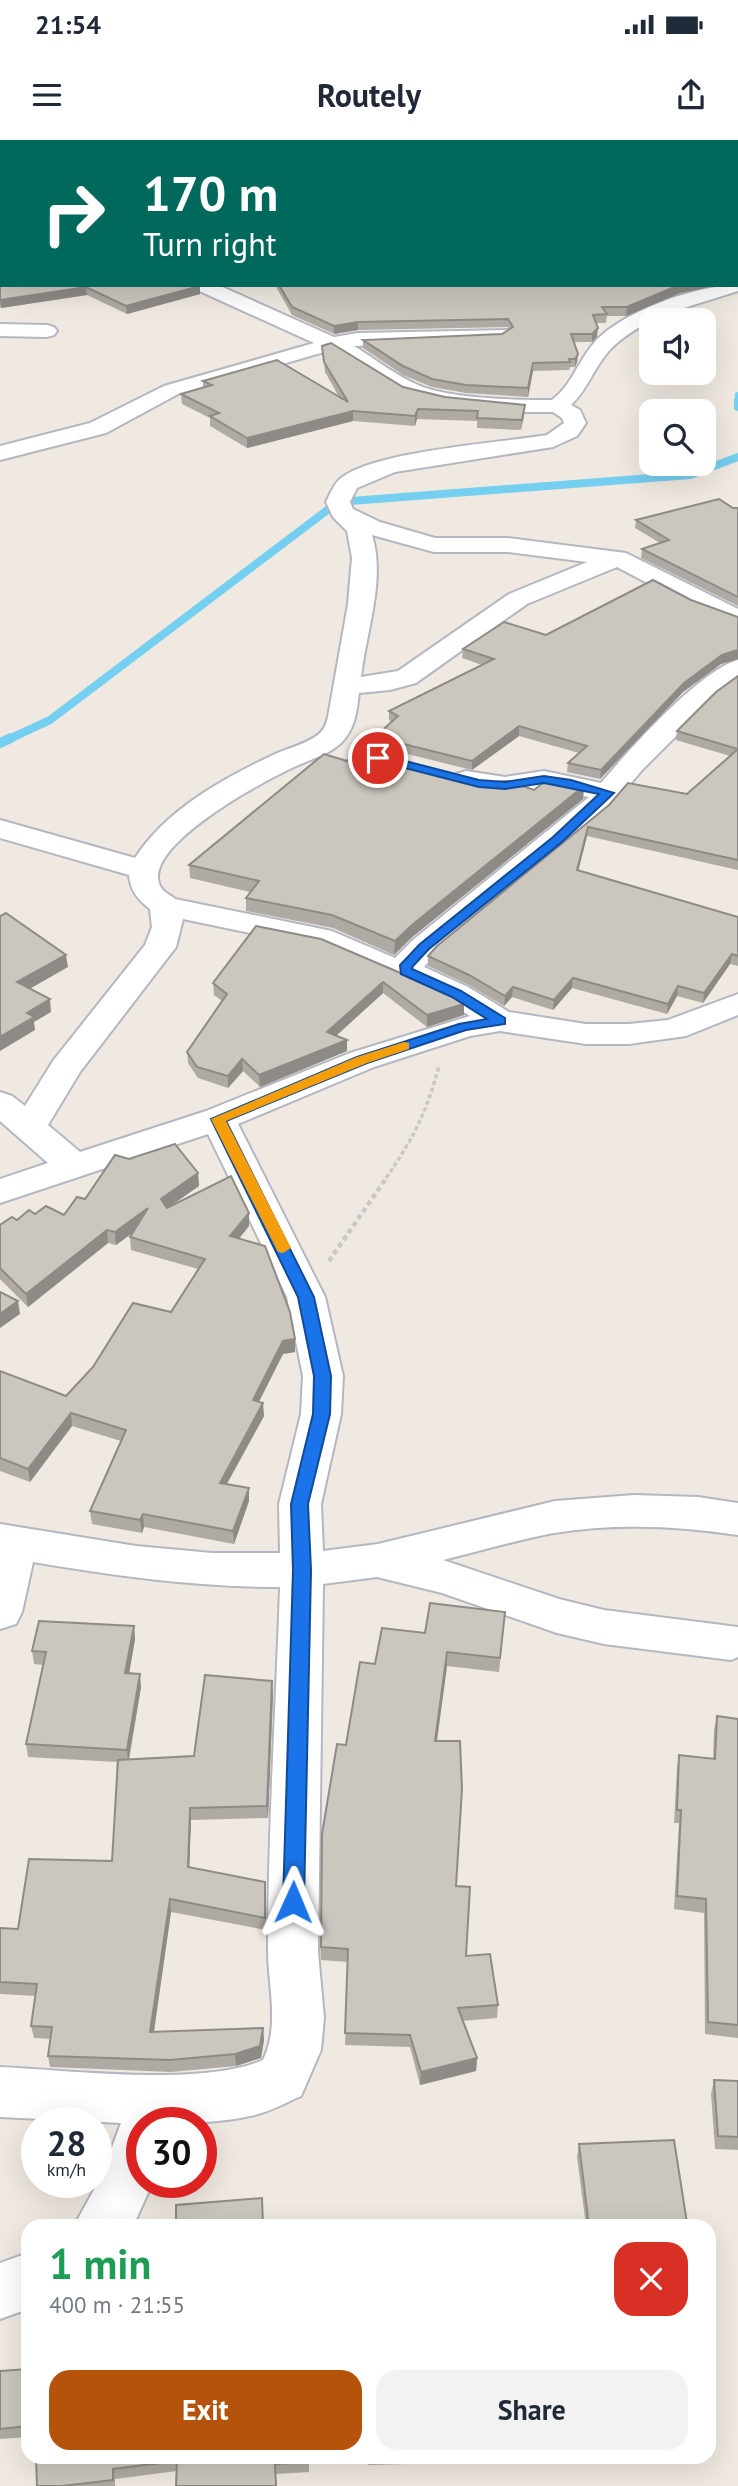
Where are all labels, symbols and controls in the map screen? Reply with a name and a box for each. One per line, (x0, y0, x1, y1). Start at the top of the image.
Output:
text: 21:54 (35, 8, 101, 41)
text: Routely (317, 74, 421, 116)
icon: menu (28, 76, 66, 114)
icon: share (672, 76, 710, 114)
text: 170 m (143, 161, 278, 225)
icon: right (28, 168, 119, 259)
text: Turn right (143, 223, 277, 265)
map controls (639, 308, 716, 476)
button: sound (639, 308, 716, 385)
button: search (639, 399, 716, 476)
pin (348, 728, 408, 788)
icon: arrive (359, 739, 397, 777)
position arrow (256, 1865, 330, 1939)
speed limit sign: 30 (126, 2107, 217, 2198)
text: 28 (47, 2120, 86, 2166)
text: km/h (47, 2158, 86, 2181)
text: 1 min (49, 2236, 151, 2291)
button: close (614, 2242, 688, 2316)
text: 400 m · 21:55 (49, 2290, 185, 2319)
button: Exit (49, 2370, 362, 2450)
button: Share (376, 2370, 688, 2450)

